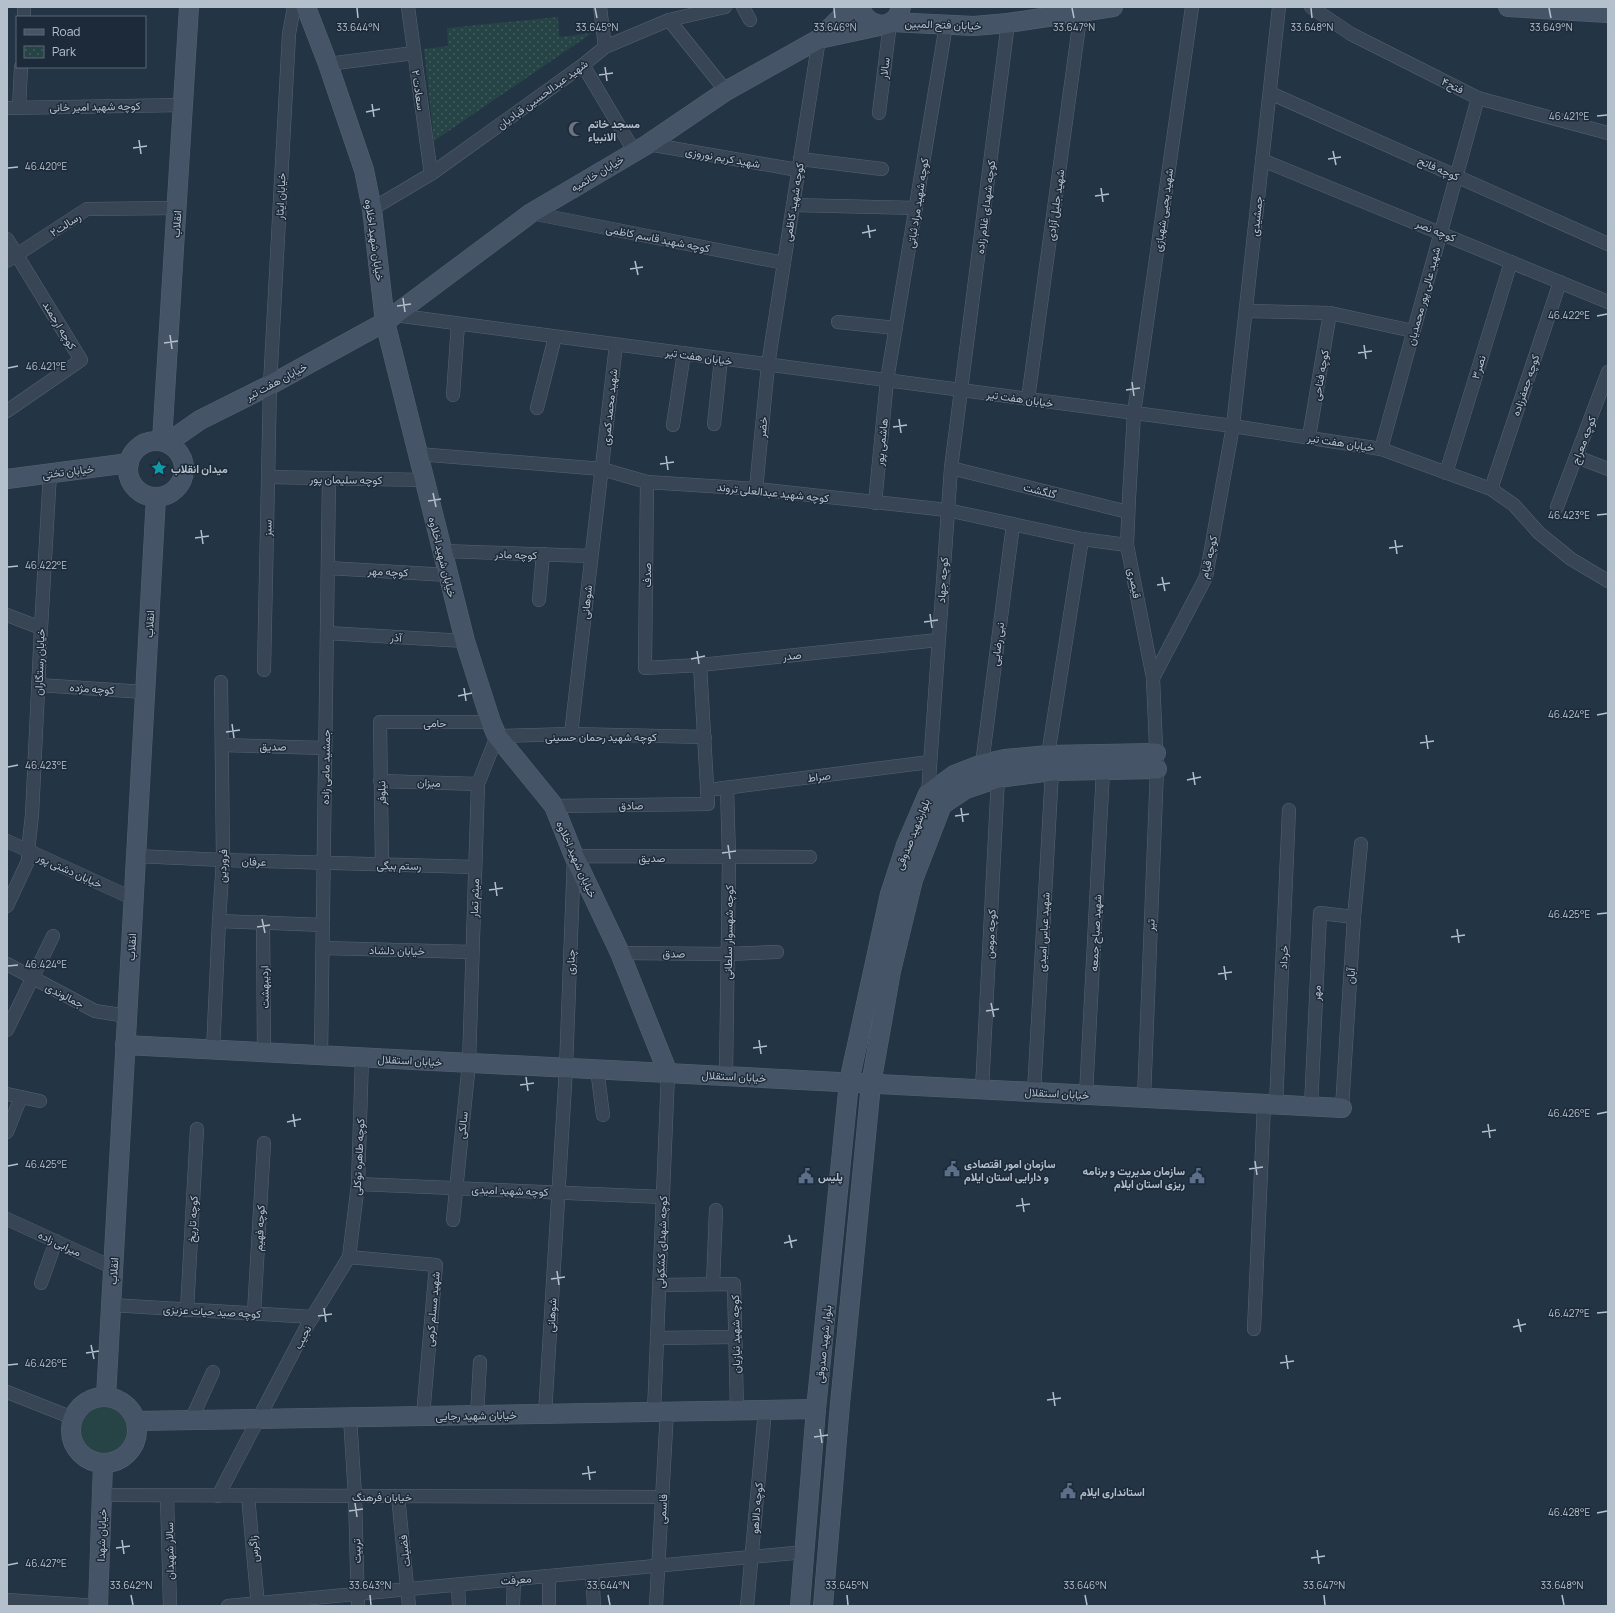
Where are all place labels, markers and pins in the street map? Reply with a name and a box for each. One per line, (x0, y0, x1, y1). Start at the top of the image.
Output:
place label: مسجد خاتم الانبیاء (588, 116, 640, 144)
mosque icon: مسجد خاتم الانبیاء (567, 120, 585, 138)
place icon: میدان انقلاب (150, 459, 168, 477)
place label: میدان انقلاب (171, 461, 228, 476)
place label: سازمان امور اقتصادی و دارایی استان ایلام (964, 1156, 1056, 1185)
public building icon: سازمان امور اقتصادی و دارایی استان ایلام (943, 1160, 961, 1178)
place label: سازمان مدیریت و برنامه ریزی استان ایلام (1083, 1163, 1185, 1192)
public building icon: پلیس (797, 1167, 815, 1185)
public building icon: سازمان مدیریت و برنامه ریزی استان ایلام (1188, 1167, 1206, 1185)
place label: پلیس (818, 1169, 843, 1185)
public building icon: استانداری ایلام (1059, 1482, 1077, 1500)
place label: استانداری ایلام (1080, 1484, 1145, 1500)

